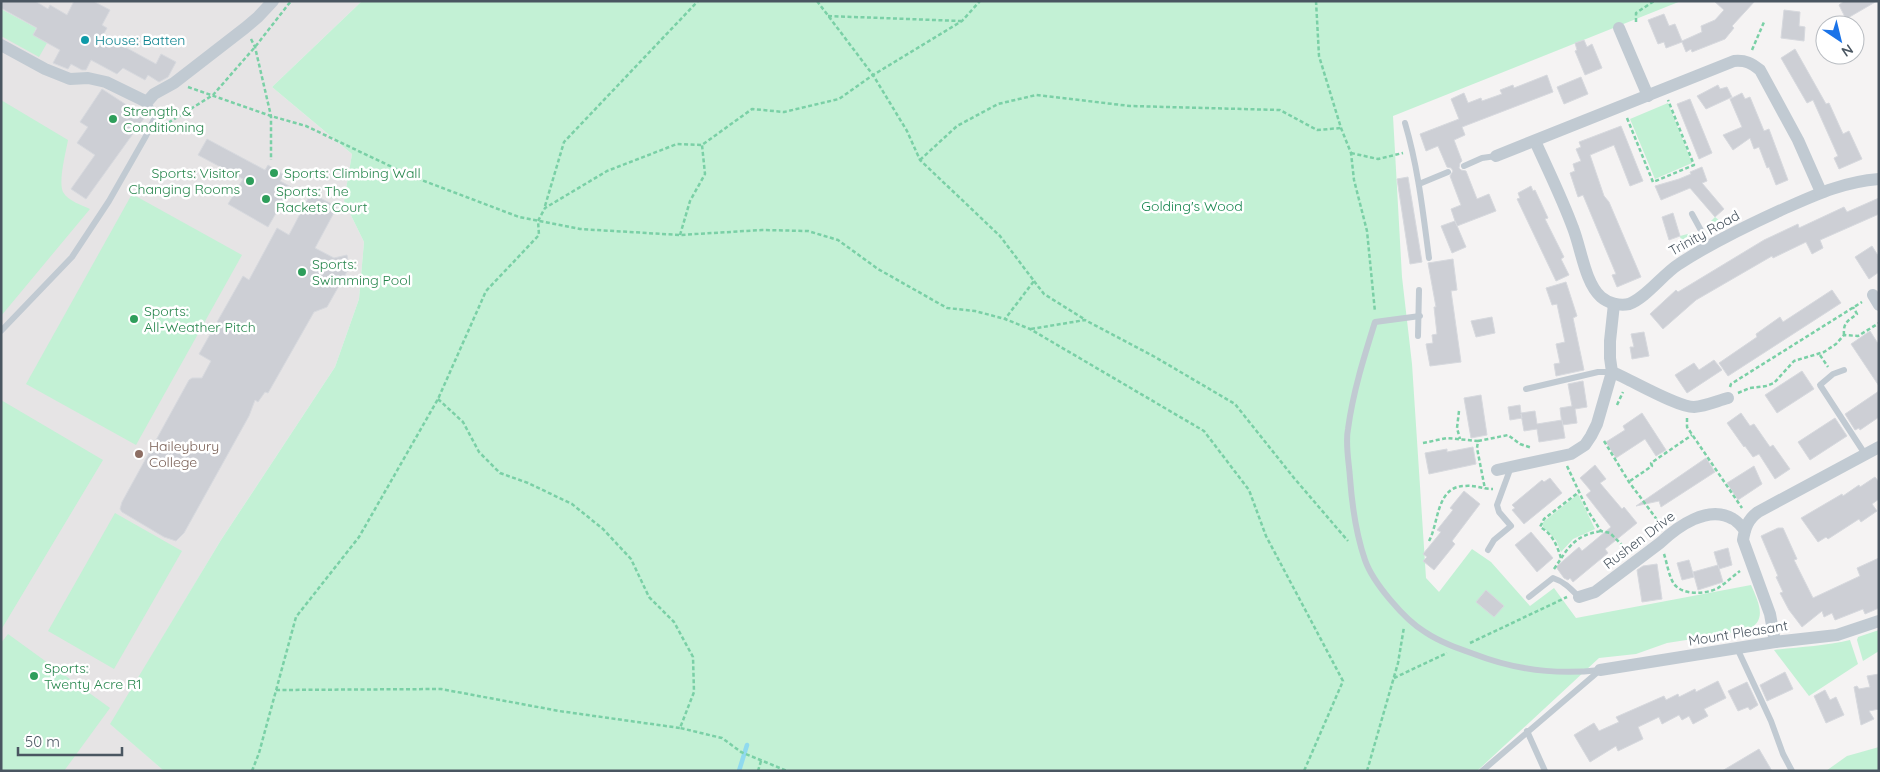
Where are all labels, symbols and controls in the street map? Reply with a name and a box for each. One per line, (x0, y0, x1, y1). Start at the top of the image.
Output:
north arrow (1815, 15, 1865, 65)
place label: House: Batten (95, 31, 185, 49)
marker: House: Batten (79, 34, 91, 46)
text: N (1838, 40, 1857, 61)
place label: Strength & Conditioning (123, 102, 204, 136)
marker: Strength & Conditioning (107, 113, 119, 125)
place label: Sports: Visitor Changing Rooms (128, 164, 241, 198)
place label: Sports: Climbing Wall (284, 164, 421, 182)
marker: Sports: Climbing Wall (268, 167, 280, 179)
marker: Sports: Visitor Changing Rooms (244, 175, 256, 187)
place label: Sports: The Rackets Court (276, 182, 368, 216)
marker: Sports: The Rackets Court (260, 193, 272, 205)
park label: Golding's Wood (1141, 197, 1243, 215)
street label: Trinity Road (1665, 206, 1743, 260)
place label: Sports: Swimming Pool (312, 255, 411, 289)
marker: Sports: Swimming Pool (296, 266, 308, 278)
place label: Sports: All-Weather Pitch (144, 302, 256, 336)
marker: Sports: All-Weather Pitch (128, 313, 140, 325)
place label: Haileybury College (149, 437, 219, 471)
marker: Haileybury College (133, 448, 145, 460)
street label: Rushen Drive (1600, 507, 1679, 573)
street label: Mount Pleasant (1687, 616, 1789, 650)
place label: Sports: Twenty Acre R1 (44, 659, 142, 693)
marker: Sports: Twenty Acre R1 (28, 670, 40, 682)
scale bar (18, 724, 121, 756)
text: 50 m (25, 732, 60, 751)

